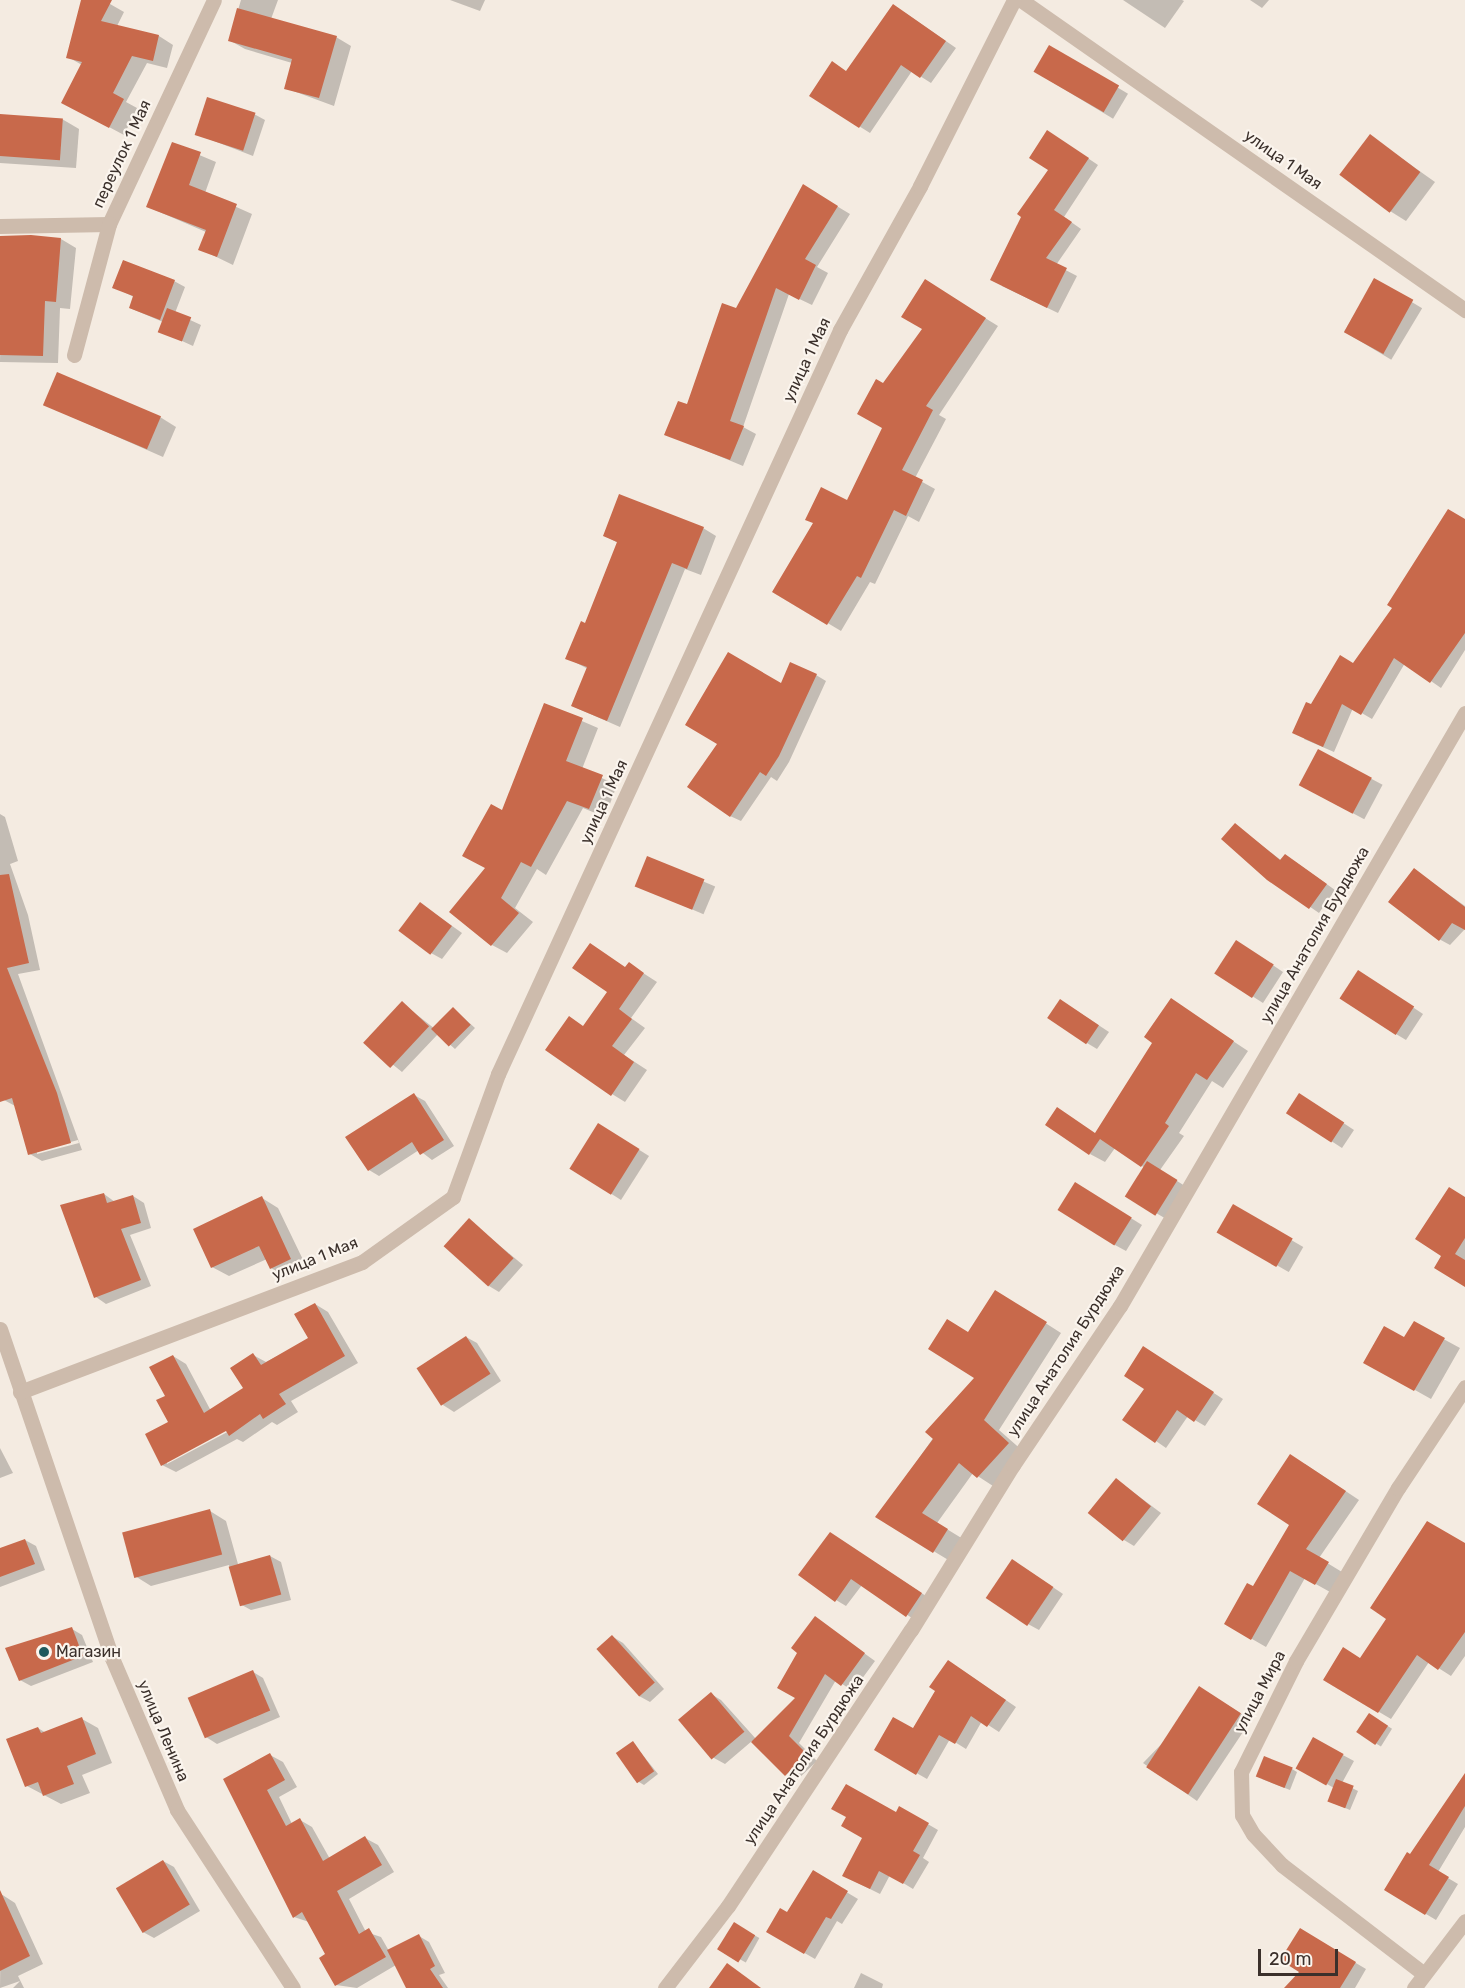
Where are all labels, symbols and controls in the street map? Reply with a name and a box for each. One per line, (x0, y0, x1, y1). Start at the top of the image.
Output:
street label: переулок 1 Мая (89, 97, 155, 211)
street label: улица 1 Мая (1240, 126, 1326, 194)
street label: улица 1 Мая (779, 315, 835, 405)
street label: улица 1 Мая (576, 757, 632, 847)
street label: улица Анатолия Бурдюжа (1257, 843, 1373, 1027)
street label: улица 1 Мая (269, 1233, 361, 1285)
street label: улица Анатолия Бурдюжа (1003, 1262, 1129, 1440)
place label: Магазин (56, 1642, 121, 1662)
marker: Магазин (37, 1645, 51, 1659)
street label: улица Мира (1230, 1647, 1290, 1737)
street label: улица Анатолия Бурдюжа (740, 1671, 868, 1849)
street label: улица Ленина (133, 1677, 193, 1785)
scale bar (1261, 1937, 1340, 1975)
text: 20 m (1269, 1948, 1311, 1970)

